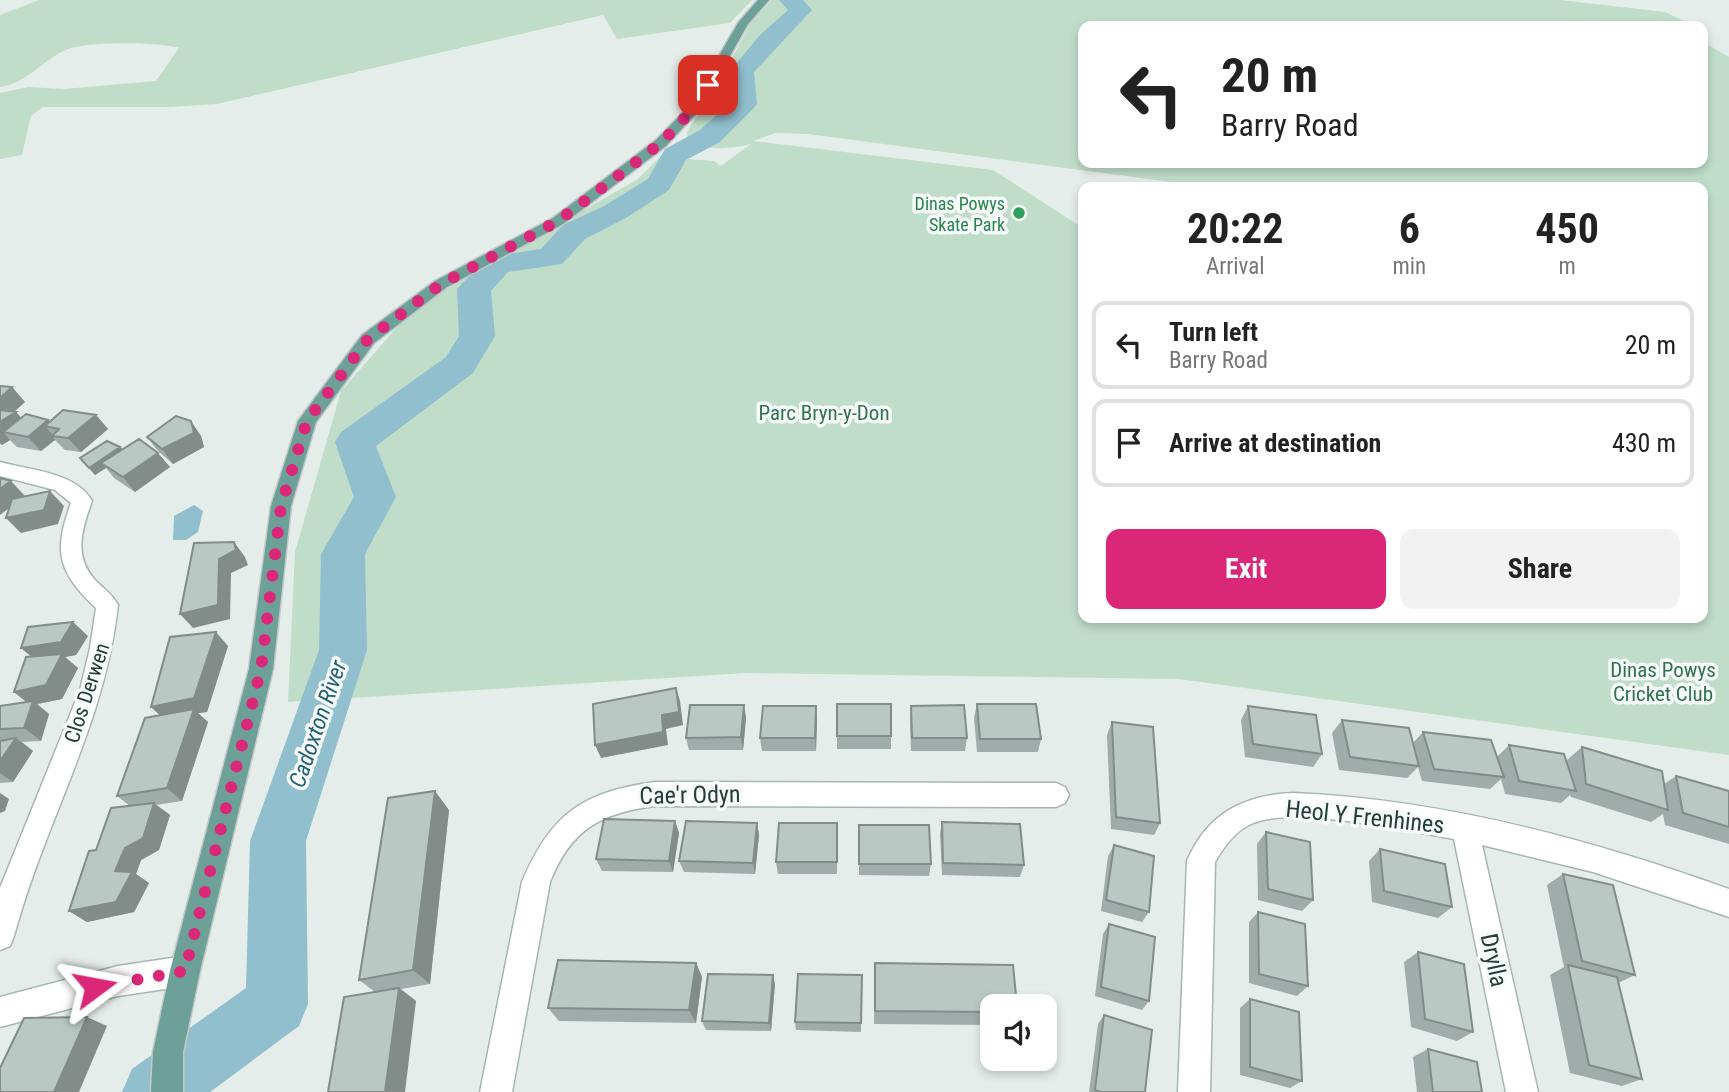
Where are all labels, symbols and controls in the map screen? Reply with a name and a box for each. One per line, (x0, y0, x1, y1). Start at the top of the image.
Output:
text: 20 m (1221, 47, 1318, 104)
icon: left (1106, 49, 1197, 140)
pin (678, 55, 738, 115)
icon: arrive (689, 66, 727, 104)
text: Barry Road (1221, 106, 1359, 144)
place label: Dinas Powys Skate Park (915, 193, 1005, 235)
text: 20:22 (1187, 204, 1283, 253)
text: 6 (1399, 204, 1420, 253)
text: 450 (1535, 204, 1599, 253)
marker: Dinas Powys Skate Park (1011, 205, 1027, 221)
text: Arrival (1206, 253, 1264, 280)
text: min (1392, 253, 1426, 280)
text: m (1558, 253, 1576, 280)
text: Turn left (1169, 317, 1258, 347)
icon: left (1110, 326, 1148, 364)
text: 20 m (1625, 330, 1676, 360)
text: Barry Road (1169, 347, 1268, 374)
park label: Parc Bryn-y-Don (758, 401, 890, 425)
icon: arrive (1110, 424, 1148, 462)
text: Arrive at destination (1169, 428, 1381, 458)
text: 430 m (1612, 428, 1676, 458)
button: Exit (1106, 529, 1386, 609)
button: Share (1400, 529, 1680, 609)
street label: Clos Derwen (60, 640, 114, 746)
water label: Cadoxton River (284, 656, 353, 791)
park label: Dinas Powys Cricket Club (1610, 658, 1716, 706)
street label: Cae'r Odyn (639, 780, 741, 810)
street label: Heol Y Frenhines (1284, 795, 1446, 839)
street label: Drylla (1475, 931, 1513, 989)
position arrow (58, 950, 132, 1024)
map controls (980, 994, 1057, 1071)
button: sound (980, 994, 1057, 1071)

